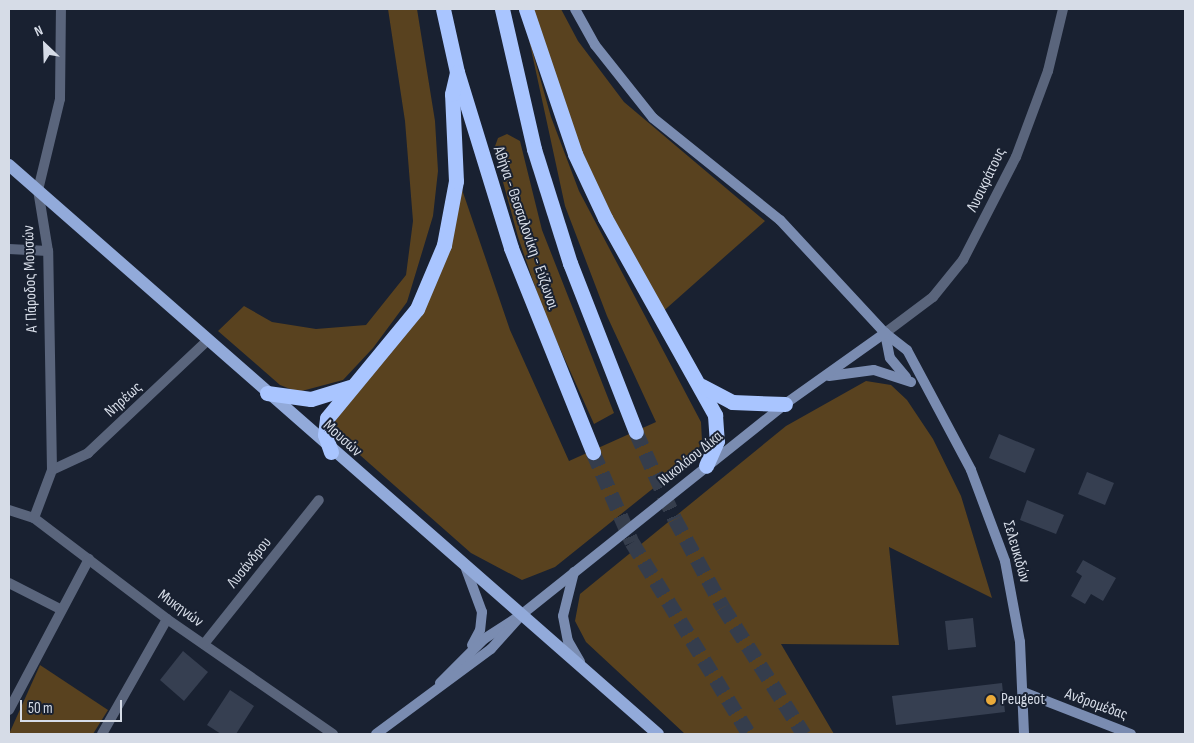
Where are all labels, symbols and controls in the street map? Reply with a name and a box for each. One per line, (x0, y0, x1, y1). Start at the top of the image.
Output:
north arrow (20, 20, 70, 70)
text: N (32, 22, 46, 40)
street label: Αθήνα - Θεσσαλονίκη - Εύζωνοι (488, 144, 562, 312)
street label: Λυσικράτους (963, 145, 1011, 215)
street label: Α΄ Πάροδος Μουσών (20, 225, 42, 333)
street label: Νηρέως (101, 378, 147, 422)
street label: Μουσών (319, 417, 365, 461)
street label: Νικολάου Δίκα (655, 427, 727, 491)
street label: Σελευκιδών (998, 519, 1034, 585)
street label: Λυσάνδρου (224, 534, 276, 592)
street label: Μυκηνών (154, 586, 206, 632)
street label: Ανδρομέδας (1062, 685, 1130, 725)
scale bar (22, 690, 125, 722)
place label: Peugeot (1001, 690, 1045, 710)
marker: Peugeot (985, 694, 997, 706)
text: 50 m (28, 699, 53, 718)

